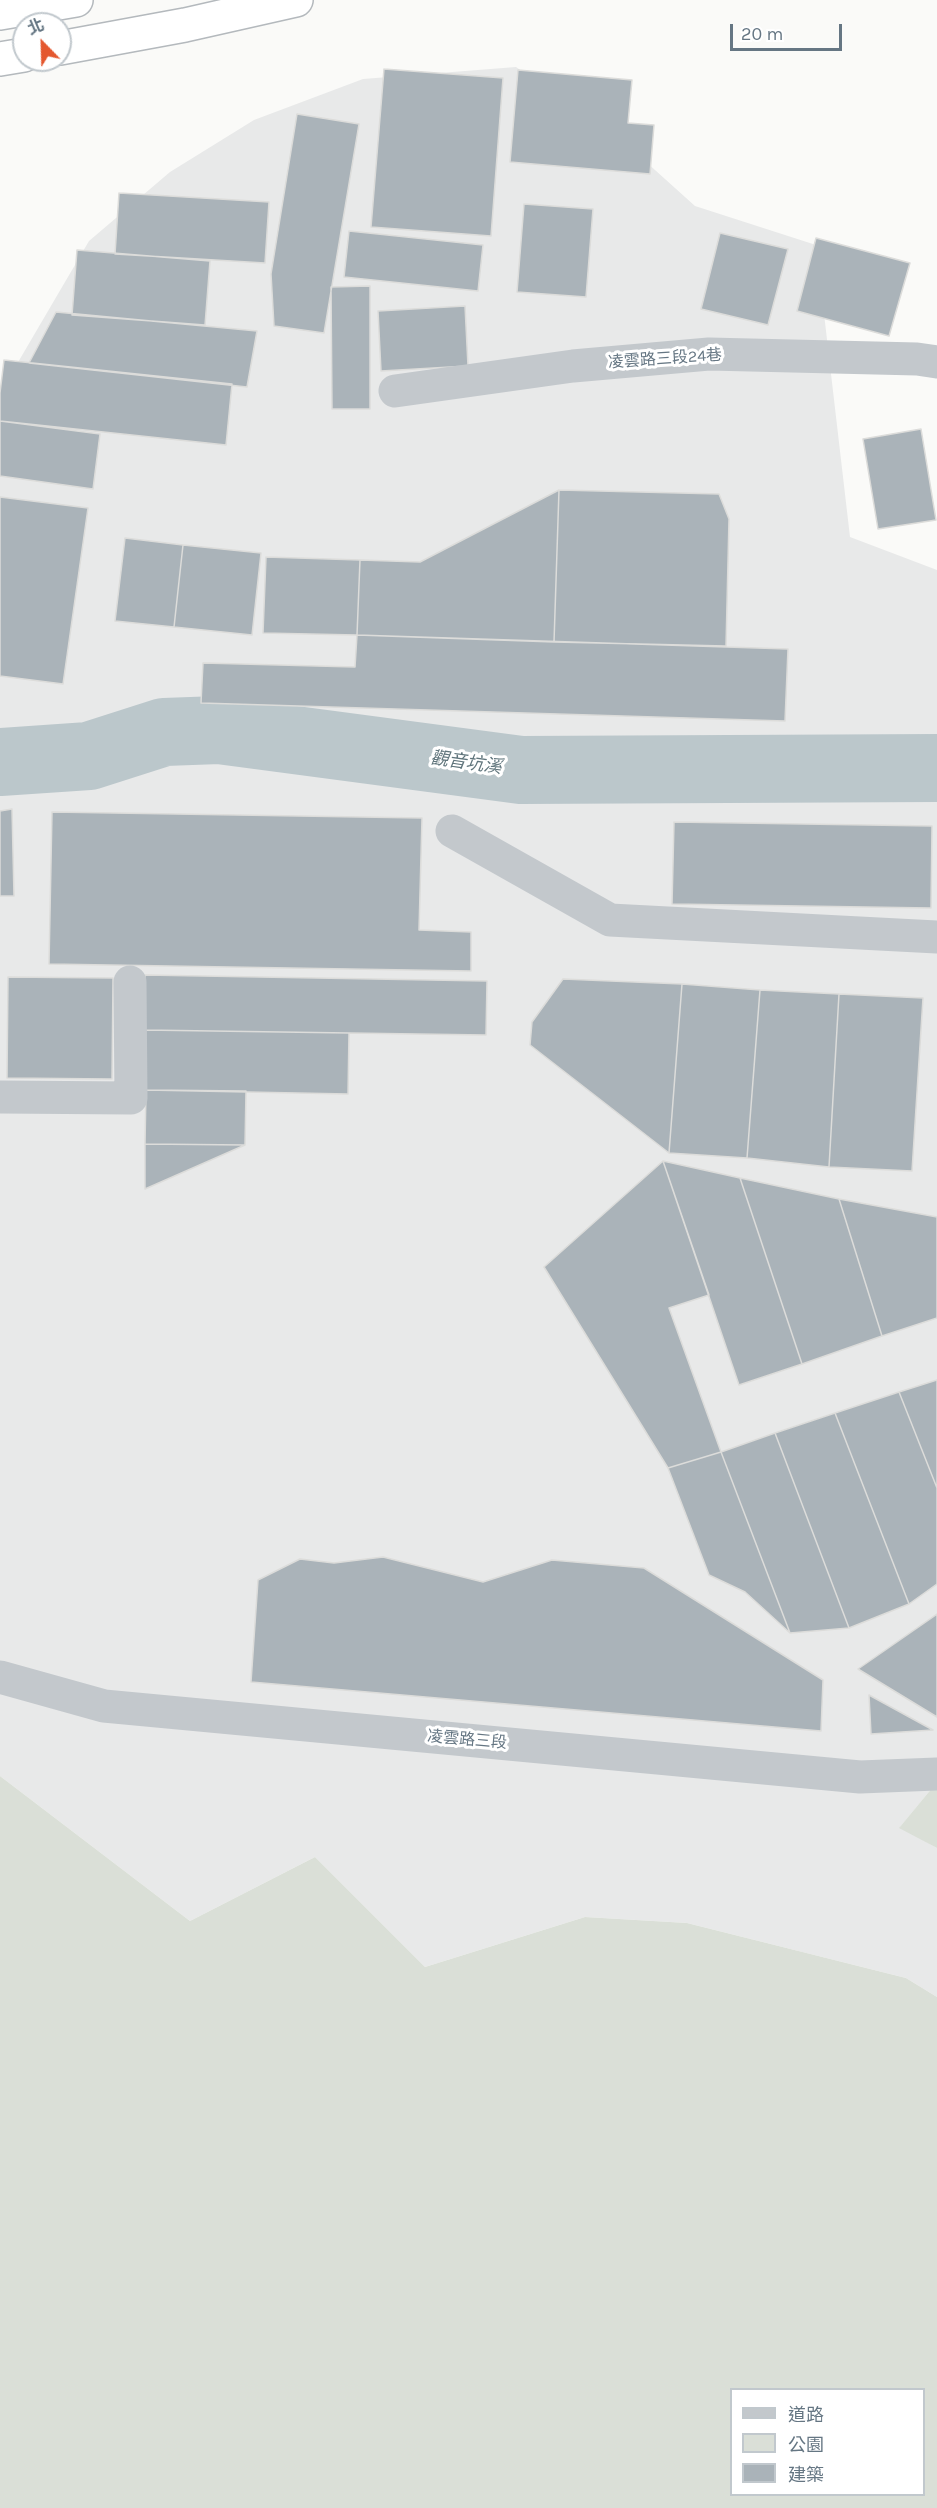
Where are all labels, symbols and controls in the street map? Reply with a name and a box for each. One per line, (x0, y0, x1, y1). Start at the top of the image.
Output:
north arrow (12, 12, 72, 72)
scale bar (733, 12, 846, 50)
text: 北 (24, 15, 47, 39)
text: 20 m (741, 23, 783, 45)
street label: 凌雲路三段24巷 (607, 345, 723, 373)
water label: 觀音坑溪 (429, 747, 503, 779)
street label: 凌雲路三段 (426, 1727, 508, 1753)
legend (730, 2388, 925, 2496)
text: 道路 (788, 2404, 824, 2426)
text: 公園 (788, 2434, 824, 2456)
text: 建築 (788, 2464, 824, 2486)

